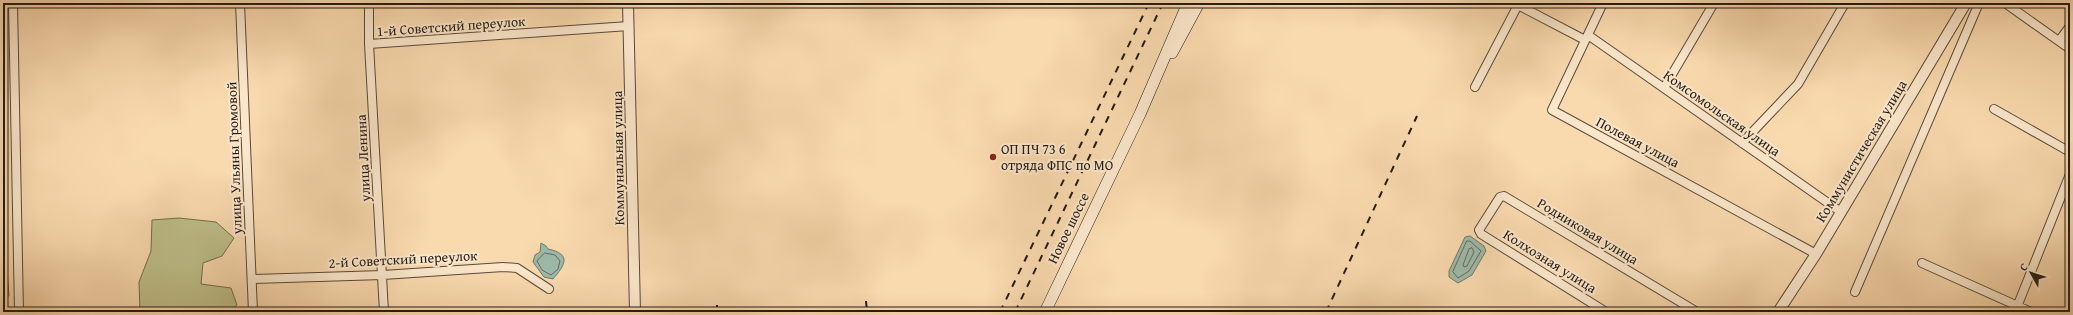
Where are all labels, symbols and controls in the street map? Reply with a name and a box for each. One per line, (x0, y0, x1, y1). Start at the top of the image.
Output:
street label: 1-й Советский переулок (376, 11, 527, 41)
street label: Комсомольская улица (1659, 65, 1785, 161)
street label: Коммунистическая улица (1810, 76, 1912, 226)
street label: улица Ульяны Громовой (221, 81, 247, 236)
street label: Коммунальная улица (607, 90, 629, 226)
street label: Полевая улица (1593, 112, 1684, 173)
street label: улица Ленина (351, 113, 375, 203)
place label: ОП ПЧ 73 6 отряда ФПС по МО (1001, 139, 1113, 175)
marker: ОП ПЧ 73 6 отряда ФПС по МО (988, 152, 998, 162)
street label: Новое шоссе (1042, 189, 1094, 267)
street label: Родниковая улица (1534, 193, 1643, 269)
street label: Колхозная улица (1500, 224, 1601, 298)
street label: 2-й Советский переулок (328, 245, 479, 273)
north arrow (2011, 253, 2051, 293)
text: С (2015, 259, 2031, 274)

